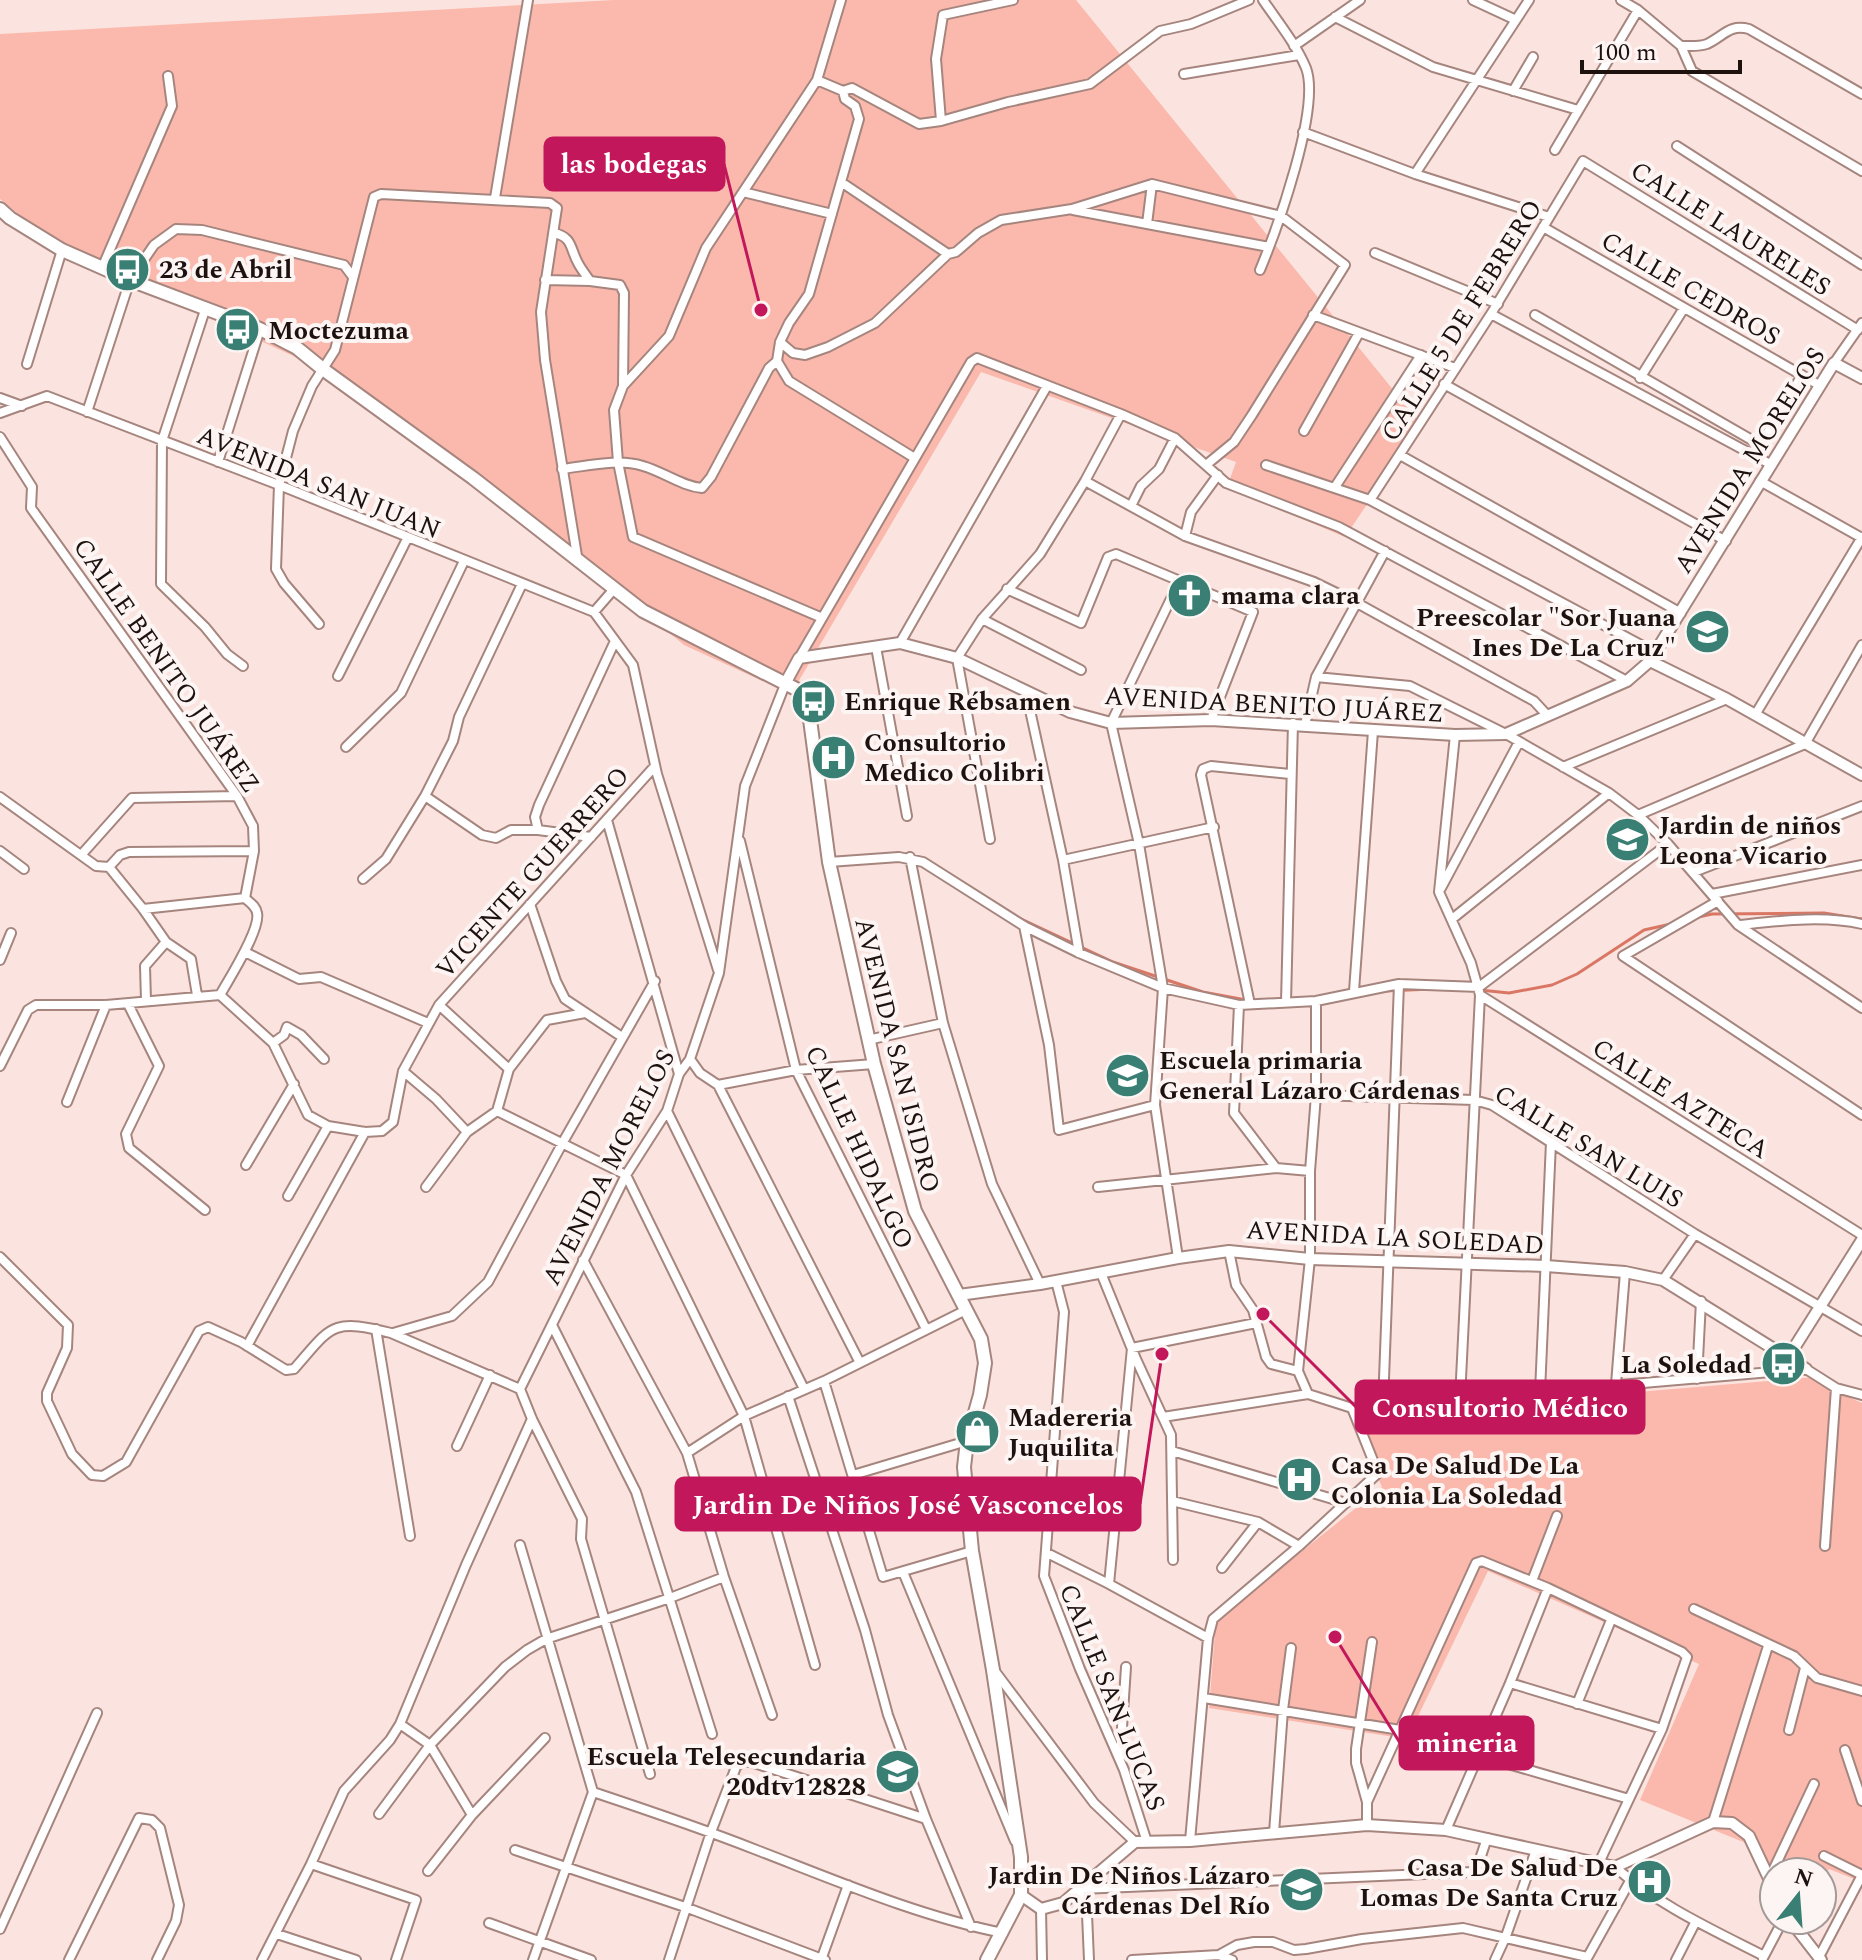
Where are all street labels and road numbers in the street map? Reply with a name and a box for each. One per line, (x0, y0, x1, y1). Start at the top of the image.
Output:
street label: CALLE LAURELES (1622, 151, 1839, 307)
street label: CALLE 5 DE FEBRERO (1371, 192, 1553, 449)
street label: CALLE CEDROS (1593, 221, 1788, 357)
street label: AVENIDA MORELOS (1664, 339, 1836, 582)
street label: AVENIDA SAN JUAN (190, 416, 447, 550)
street label: CALLE BENITO JUÁREZ (63, 530, 270, 802)
street label: AVENIDA BENITO JUÁREZ (1103, 676, 1445, 734)
street label: VICENTE GUERRERO (426, 757, 639, 988)
street label: AVENIDA SAN ISIDRO (843, 913, 951, 1197)
street label: CALLE AZTECA (1584, 1028, 1777, 1169)
street label: CALLE HIDALGO (794, 1039, 924, 1256)
street label: AVENIDA MORELOS (532, 1042, 686, 1293)
street label: CALLE SAN LUIS (1486, 1074, 1691, 1219)
street label: AVENIDA LA SOLEDAD (1245, 1210, 1545, 1266)
street label: CALLE SAN LUCAS (1048, 1578, 1176, 1817)

